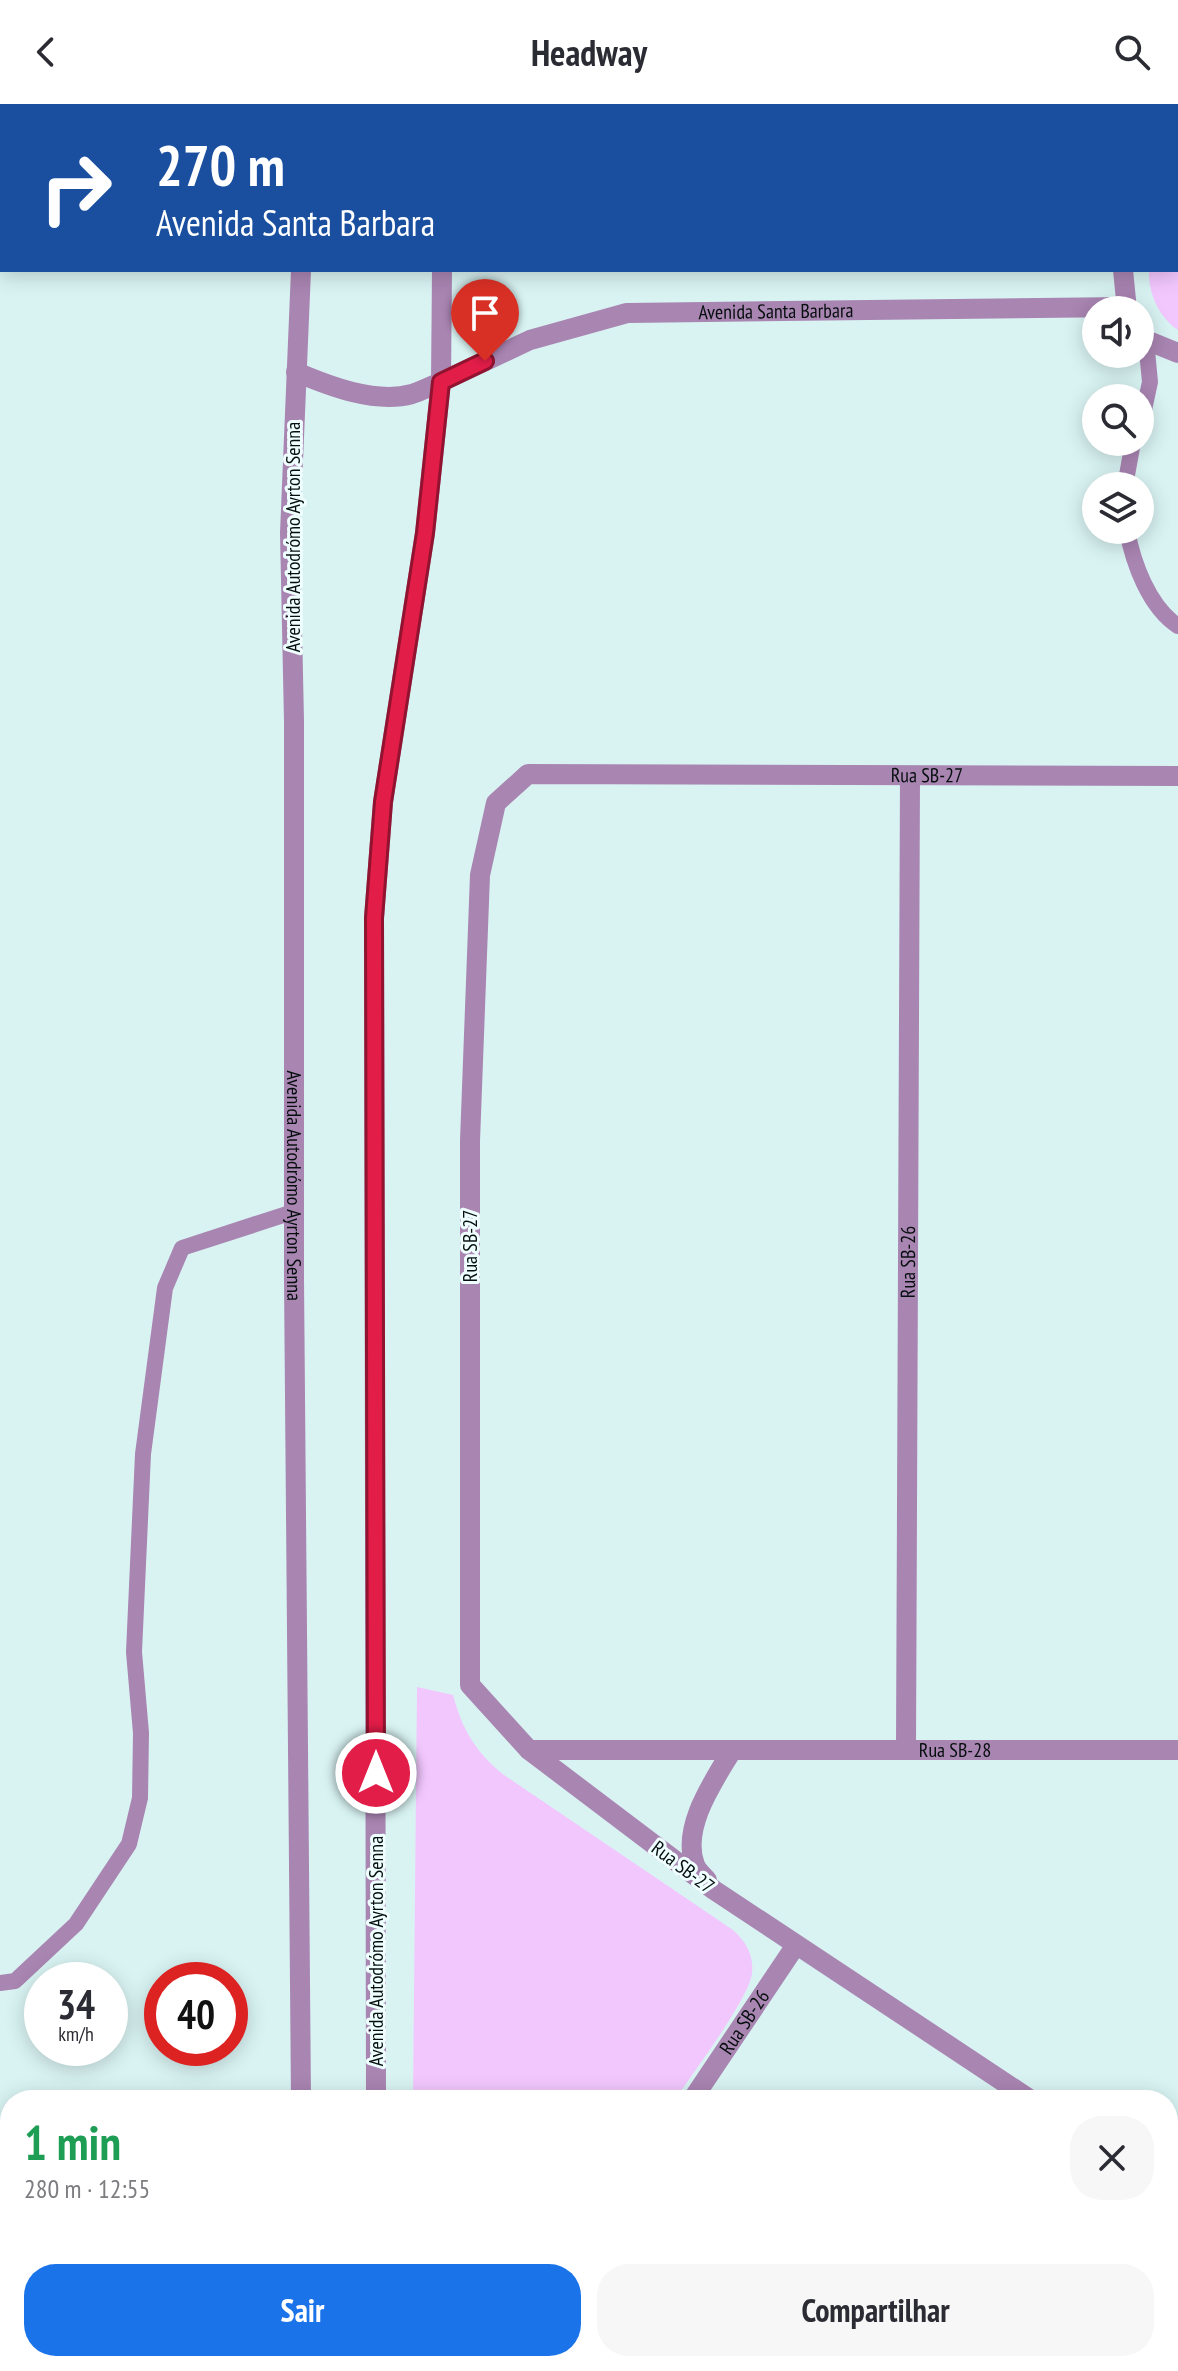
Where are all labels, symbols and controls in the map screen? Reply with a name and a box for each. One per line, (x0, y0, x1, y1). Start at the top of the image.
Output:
text: Headway (531, 29, 647, 76)
icon: back (24, 30, 68, 74)
icon: search (1110, 30, 1154, 74)
text: 270 m (156, 129, 285, 201)
icon: right (24, 136, 128, 240)
text: Avenida Santa Barbara (156, 199, 435, 246)
pin (451, 279, 519, 361)
icon: arrive (463, 291, 507, 335)
map controls (1082, 296, 1154, 544)
button: sound (1082, 296, 1154, 368)
street label: Avenida Santa Barbara (698, 297, 854, 325)
button: search (1082, 384, 1154, 456)
street label: Avenida Autodrómo Ayrton Senna (280, 422, 306, 652)
button: layers (1082, 472, 1154, 544)
street label: Rua SB-27 (891, 762, 963, 788)
street label: Avenida Autodrómo Ayrton Senna (281, 1071, 307, 1301)
street label: Rua SB-27 (457, 1210, 483, 1282)
street label: Rua SB-26 (895, 1226, 921, 1298)
position arrow (334, 1731, 418, 1815)
street label: Rua SB-28 (919, 1737, 991, 1763)
street label: Rua SB-27 (646, 1835, 720, 1899)
street label: Avenida Autodrómo Ayrton Senna (363, 1836, 389, 2066)
speed limit sign: 40 (144, 1962, 248, 2066)
text: 34 (57, 1978, 95, 2030)
street label: Rua SB-26 (713, 1985, 775, 2059)
text: km/h (58, 2021, 94, 2047)
text: 1 min (24, 2111, 121, 2173)
button: close (1070, 2116, 1154, 2200)
text: 280 m · 12:55 (24, 2172, 150, 2205)
button: Sair (24, 2264, 581, 2356)
button: Compartilhar (597, 2264, 1154, 2356)

